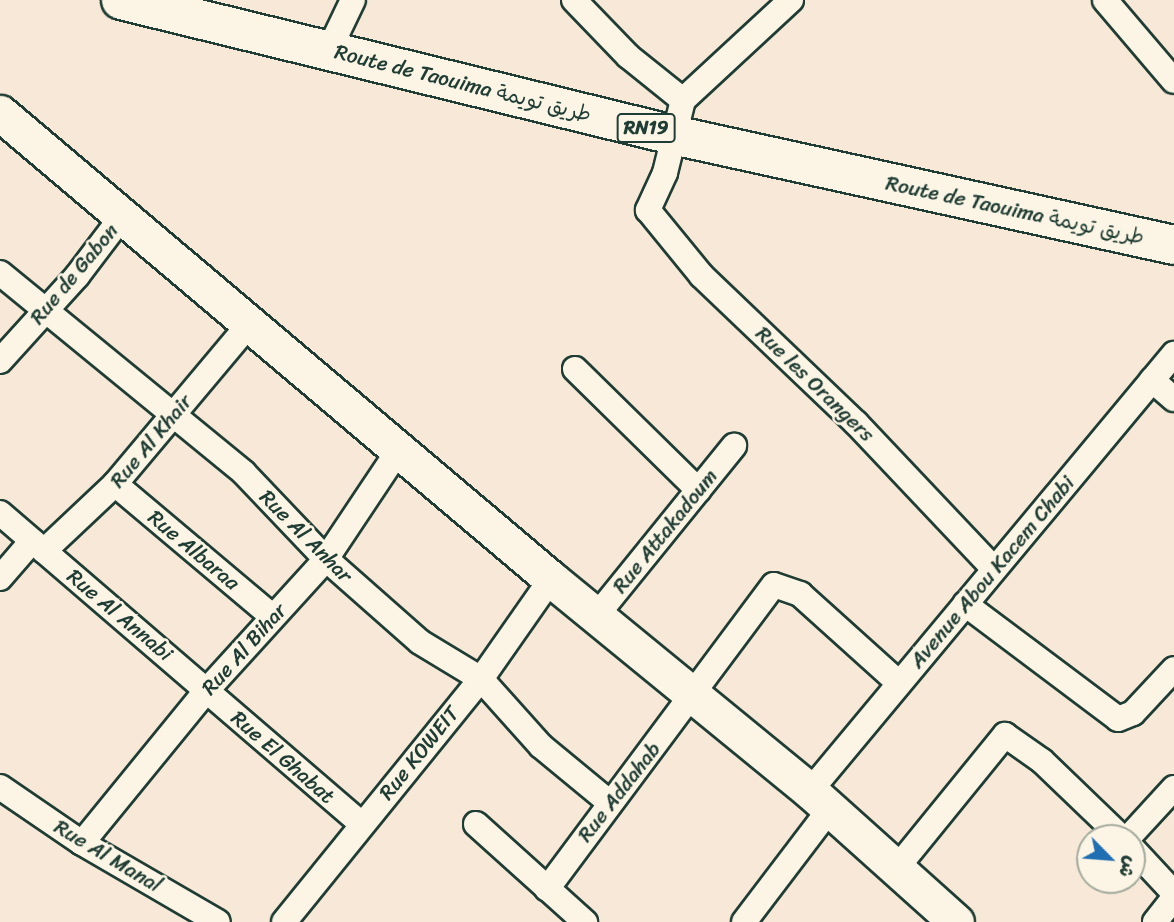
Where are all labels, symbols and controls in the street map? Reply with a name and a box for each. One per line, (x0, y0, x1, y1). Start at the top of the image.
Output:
street label: Route de Taouima طريق تويمة (332, 39, 594, 127)
road number: RN19 (616, 112, 676, 144)
street label: Route de Taouima طريق تويمة (883, 170, 1147, 250)
street label: Rue de Gabon (24, 218, 124, 330)
street label: Rue les Orangers (750, 321, 880, 447)
street label: Rue Al Khair (105, 389, 197, 493)
street label: Rue Attakadoum (607, 464, 723, 598)
street label: Avenue Abou Kacem Chabi (904, 471, 1080, 673)
street label: Rue Al Anhar (254, 484, 358, 588)
street label: Rue Albaraa (143, 505, 245, 595)
street label: Rue Al Annabi (62, 564, 178, 666)
street label: Rue Al Bihar (196, 598, 292, 700)
street label: Rue KOWEIT (374, 702, 464, 804)
street label: Rue El Ghabat (226, 705, 340, 809)
street label: Rue Addahab (572, 737, 666, 847)
street label: Rue Al Manal (50, 814, 166, 898)
north arrow (1076, 824, 1146, 894)
text: ش (1109, 851, 1148, 884)

